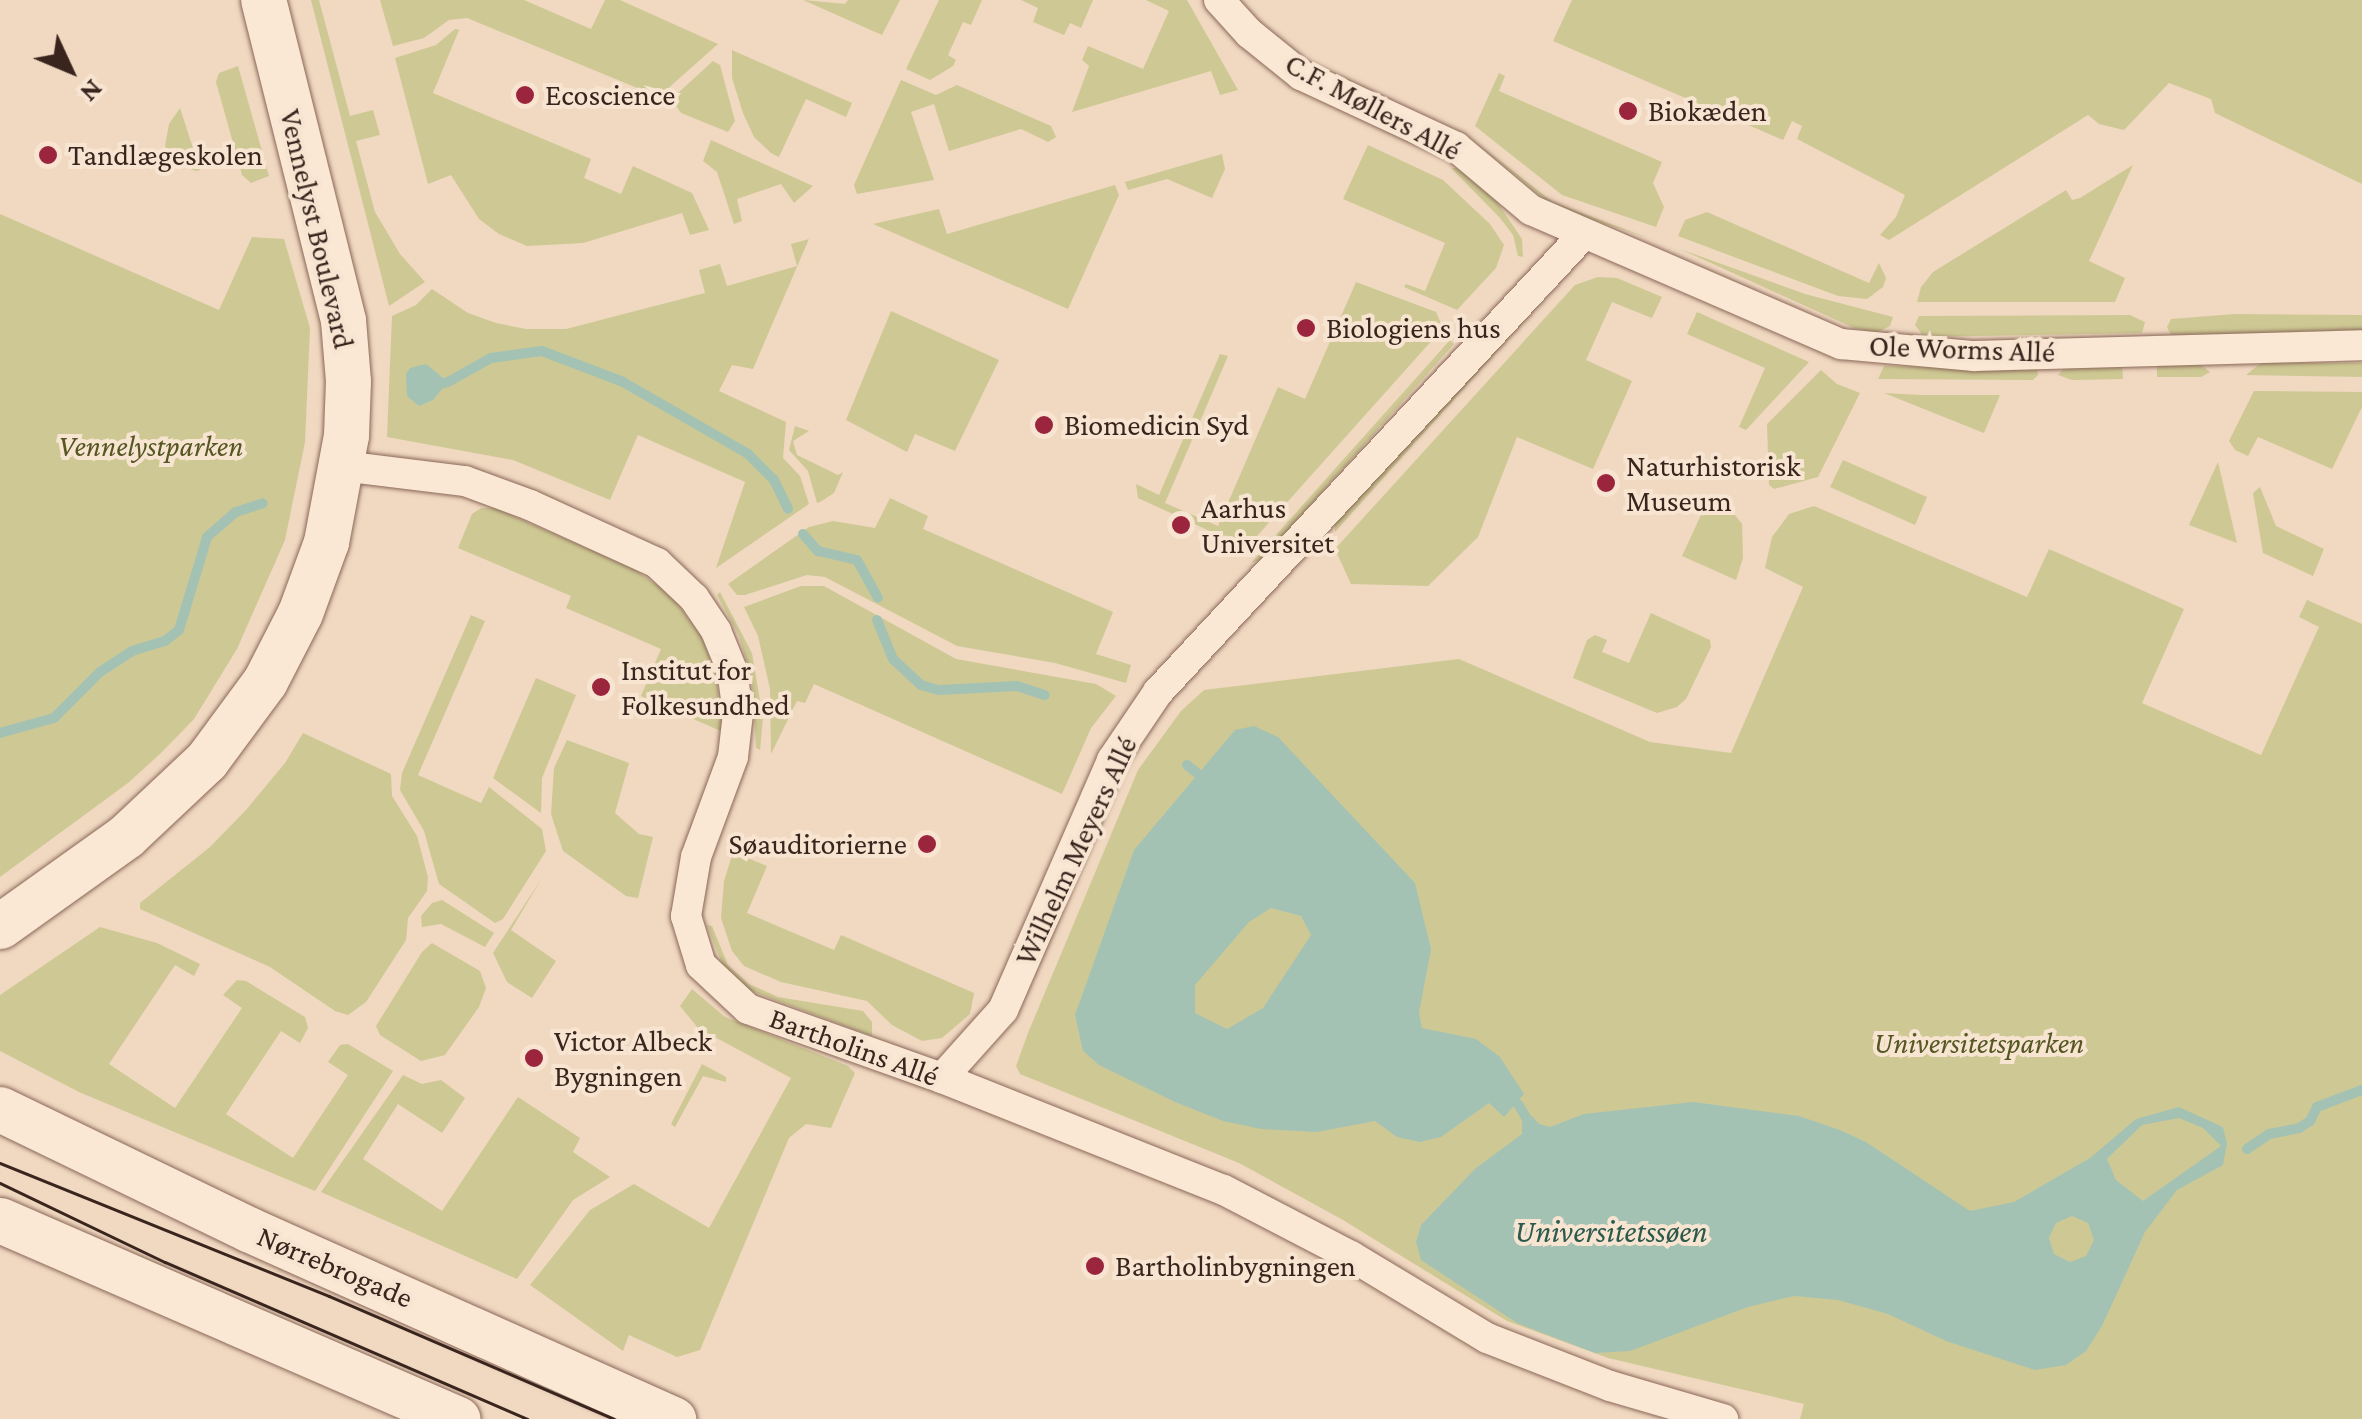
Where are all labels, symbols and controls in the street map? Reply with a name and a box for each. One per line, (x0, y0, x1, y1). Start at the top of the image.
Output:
north arrow (20, 20, 120, 120)
street label: C.F. Møllers Allé (1279, 46, 1467, 168)
text: N (74, 74, 110, 109)
place label: Ecoscience (545, 77, 675, 113)
marker: Ecoscience (514, 84, 536, 106)
place label: Biokæden (1648, 93, 1767, 129)
marker: Biokæden (1617, 100, 1639, 122)
street label: Vennelyst Boulevard (272, 106, 362, 352)
place label: Tandlægeskolen (68, 137, 263, 173)
marker: Tandlægeskolen (37, 144, 59, 166)
place label: Biologiens hus (1326, 310, 1501, 346)
marker: Biologiens hus (1295, 317, 1317, 339)
street label: Ole Worms Allé (1868, 328, 2056, 370)
place label: Biomedicin Syd (1064, 407, 1249, 443)
marker: Biomedicin Syd (1033, 414, 1055, 436)
park label: Vennelystparken (59, 428, 243, 464)
place label: Naturhistorisk Museum (1626, 448, 1801, 518)
marker: Naturhistorisk Museum (1595, 472, 1617, 494)
place label: Aarhus Universitet (1201, 490, 1334, 560)
marker: Aarhus Universitet (1170, 514, 1192, 536)
place label: Institut for Folkesundhed (621, 652, 790, 722)
marker: Institut for Folkesundhed (590, 676, 612, 698)
street label: Wilhelm Meyers Allé (1007, 731, 1145, 971)
place label: Søauditorierne (728, 826, 907, 862)
marker: Søauditorierne (916, 833, 938, 855)
street label: Bartholins Allé (765, 1000, 943, 1094)
place label: Victor Albeck Bygningen (554, 1023, 712, 1094)
park label: Universitetsparken (1874, 1025, 2084, 1061)
marker: Victor Albeck Bygningen (523, 1047, 545, 1069)
water label: Universitetssøen (1514, 1212, 1708, 1250)
street label: Nørrebrogade (252, 1218, 418, 1316)
place label: Bartholinbygningen (1115, 1248, 1356, 1284)
marker: Bartholinbygningen (1084, 1255, 1106, 1277)

